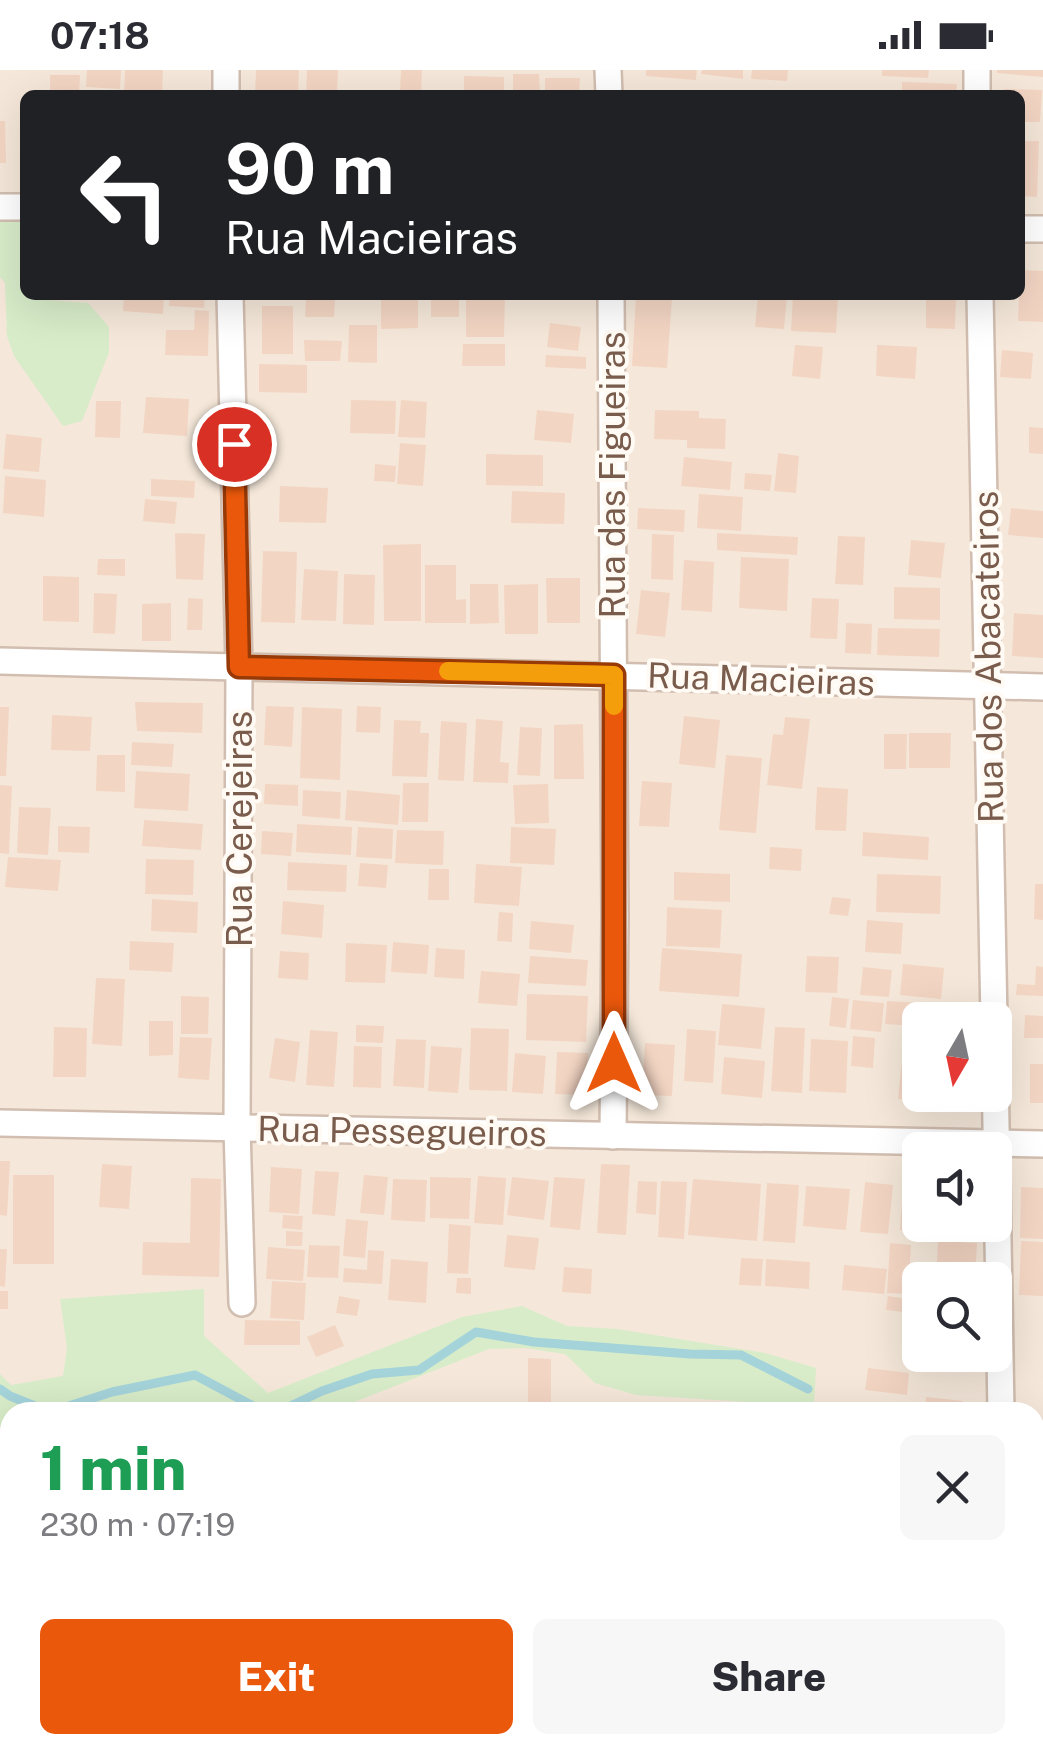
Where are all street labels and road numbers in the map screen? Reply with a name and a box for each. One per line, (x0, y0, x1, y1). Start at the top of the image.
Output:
street label: Rua das Figueiras (592, 332, 633, 618)
street label: Rua dos Abacateiros (965, 490, 1011, 824)
street label: Rua Macieiras (646, 655, 876, 703)
street label: Rua Cerejeiras (219, 711, 260, 947)
street label: Rua Pessegueiros (257, 1108, 547, 1154)

